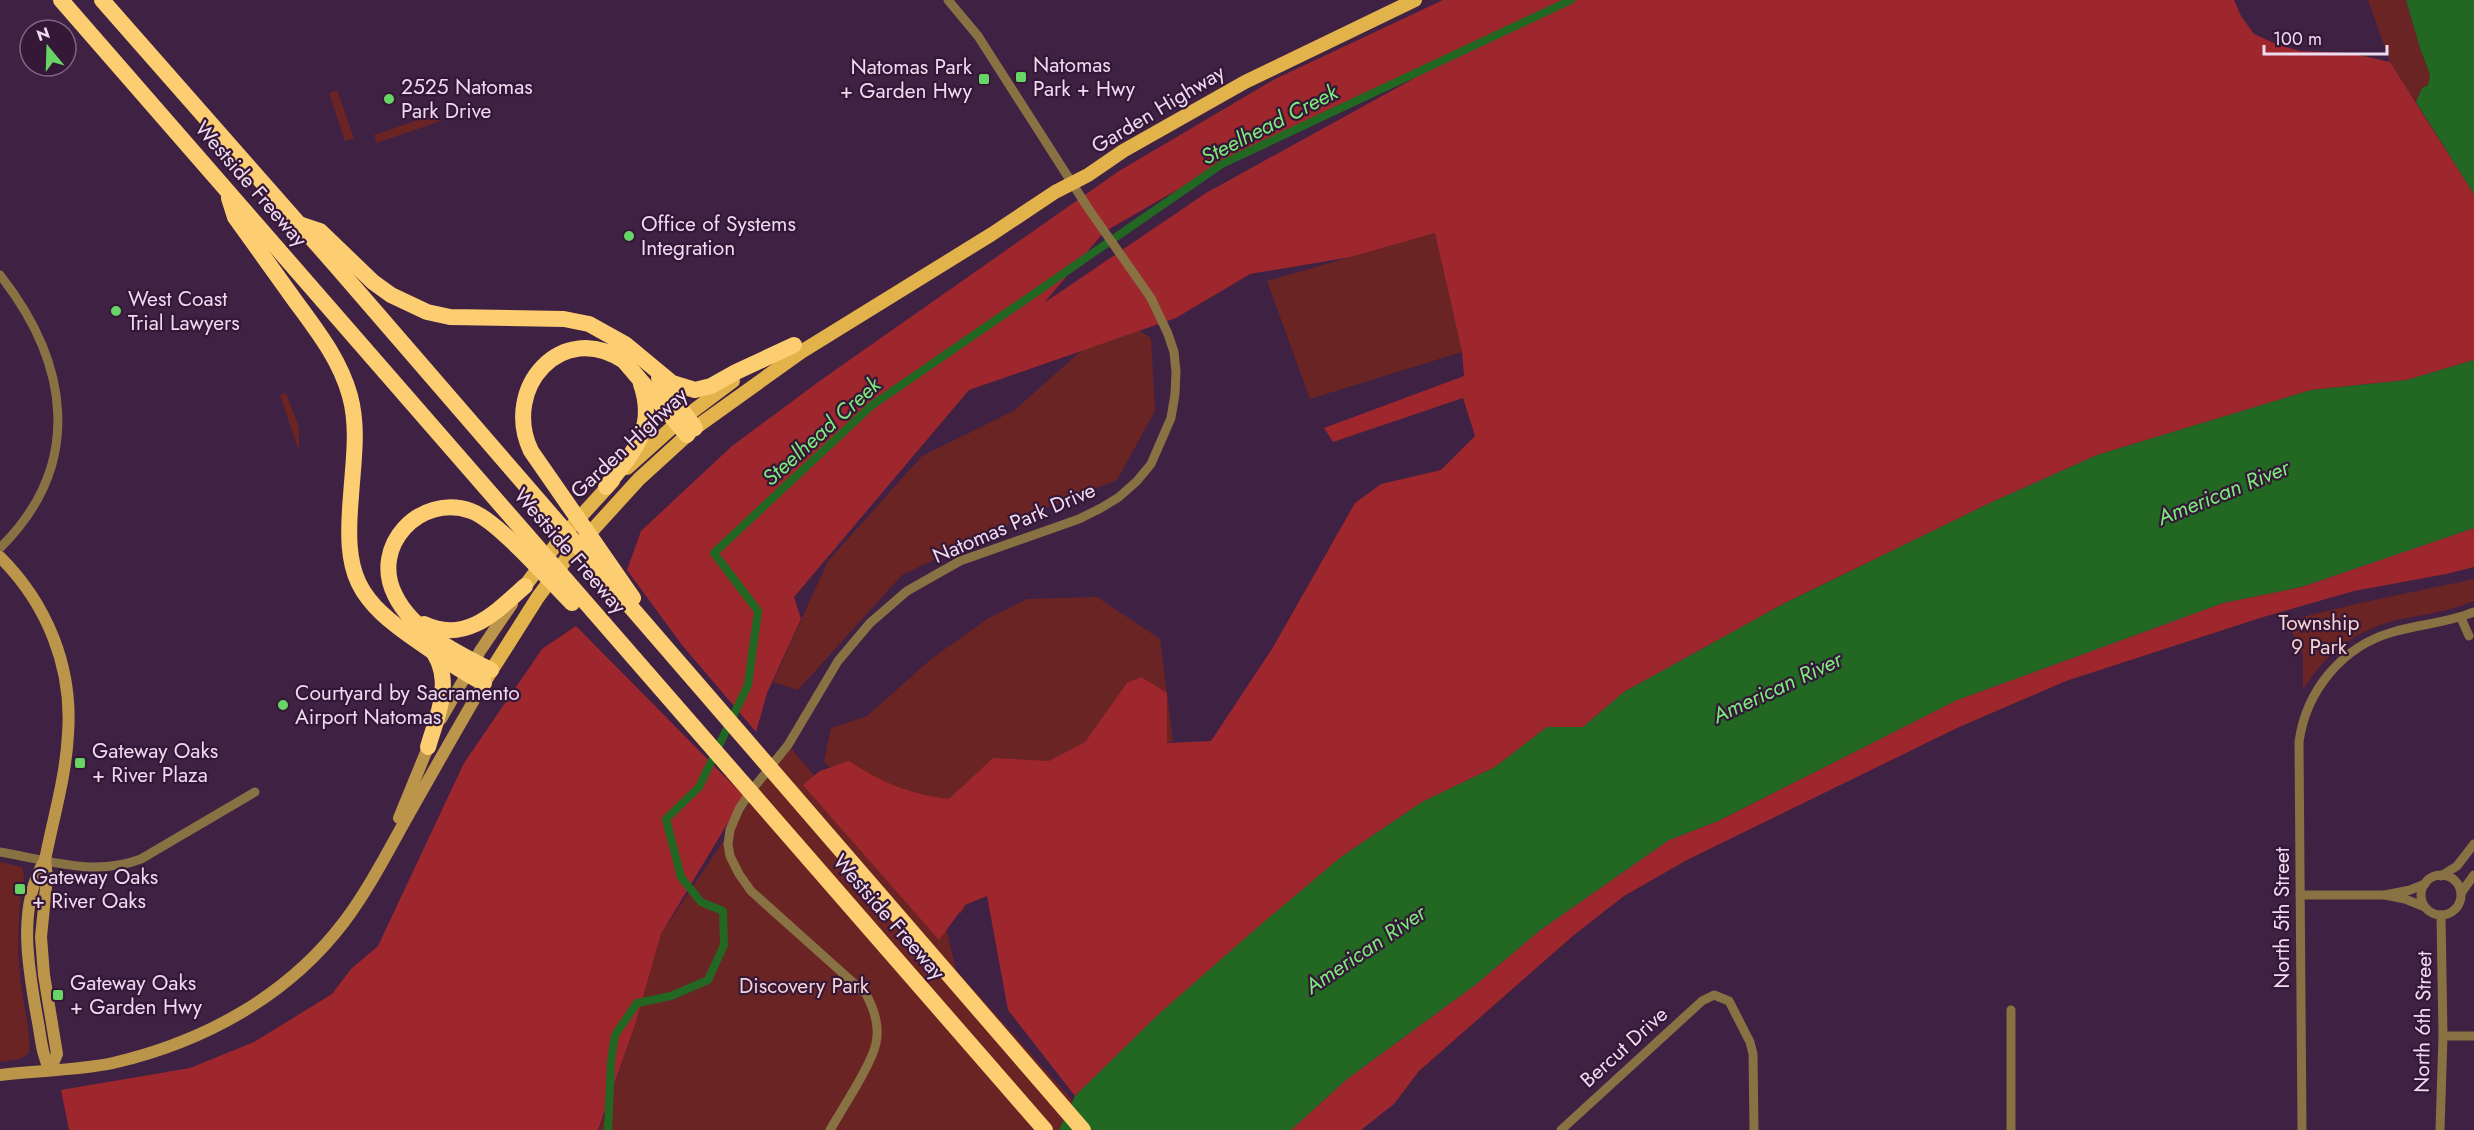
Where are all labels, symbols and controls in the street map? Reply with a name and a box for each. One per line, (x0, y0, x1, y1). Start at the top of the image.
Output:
north arrow (18, 18, 78, 78)
scale bar (2264, 18, 2387, 56)
text: N (34, 21, 53, 47)
text: 100 m (2273, 26, 2322, 52)
place label: Natomas Park + Hwy (1033, 50, 1136, 104)
place label: Natomas Park + Garden Hwy (840, 52, 973, 106)
street label: Garden Highway (1086, 57, 1231, 161)
marker: Natomas Park + Hwy (1014, 70, 1028, 84)
place label: 2525 Natomas Park Drive (401, 72, 533, 126)
marker: Natomas Park + Garden Hwy (977, 72, 991, 86)
water label: Steelhead Creek (1195, 75, 1344, 172)
marker: 2525 Natomas Park Drive (382, 92, 396, 106)
street label: Westside Freeway (188, 114, 315, 254)
place label: Office of Systems Integration (641, 209, 796, 263)
marker: Office of Systems Integration (622, 229, 636, 243)
place label: West Coast Trial Lawyers (128, 284, 240, 338)
marker: West Coast Trial Lawyers (109, 304, 123, 318)
water label: Steelhead Creek (755, 368, 889, 493)
street label: Garden Highway (564, 380, 695, 505)
water label: American River (2151, 450, 2295, 533)
street label: Natomas Park Drive (928, 475, 1100, 571)
street label: Westside Freeway (507, 481, 634, 621)
park label: Township 9 Park (2278, 608, 2360, 662)
water label: American River (1706, 642, 1849, 731)
place label: Courtyard by Sacramento Airport Natomas (295, 678, 520, 732)
marker: Courtyard by Sacramento Airport Natomas (276, 698, 290, 712)
place label: Gateway Oaks + River Plaza (92, 736, 218, 790)
marker: Gateway Oaks + River Plaza (73, 756, 87, 770)
street label: Westside Freeway (826, 847, 953, 987)
street label: North 5th Street (2267, 847, 2297, 989)
place label: Gateway Oaks + River Oaks (32, 862, 158, 916)
marker: Gateway Oaks + River Oaks (13, 882, 27, 896)
water label: American River (1297, 896, 1433, 1002)
street label: North 6th Street (2407, 951, 2439, 1093)
place label: Gateway Oaks + Garden Hwy (70, 968, 203, 1022)
park label: Discovery Park (739, 971, 870, 1001)
marker: Gateway Oaks + Garden Hwy (51, 988, 65, 1002)
street label: Bercut Drive (1574, 999, 1674, 1094)

